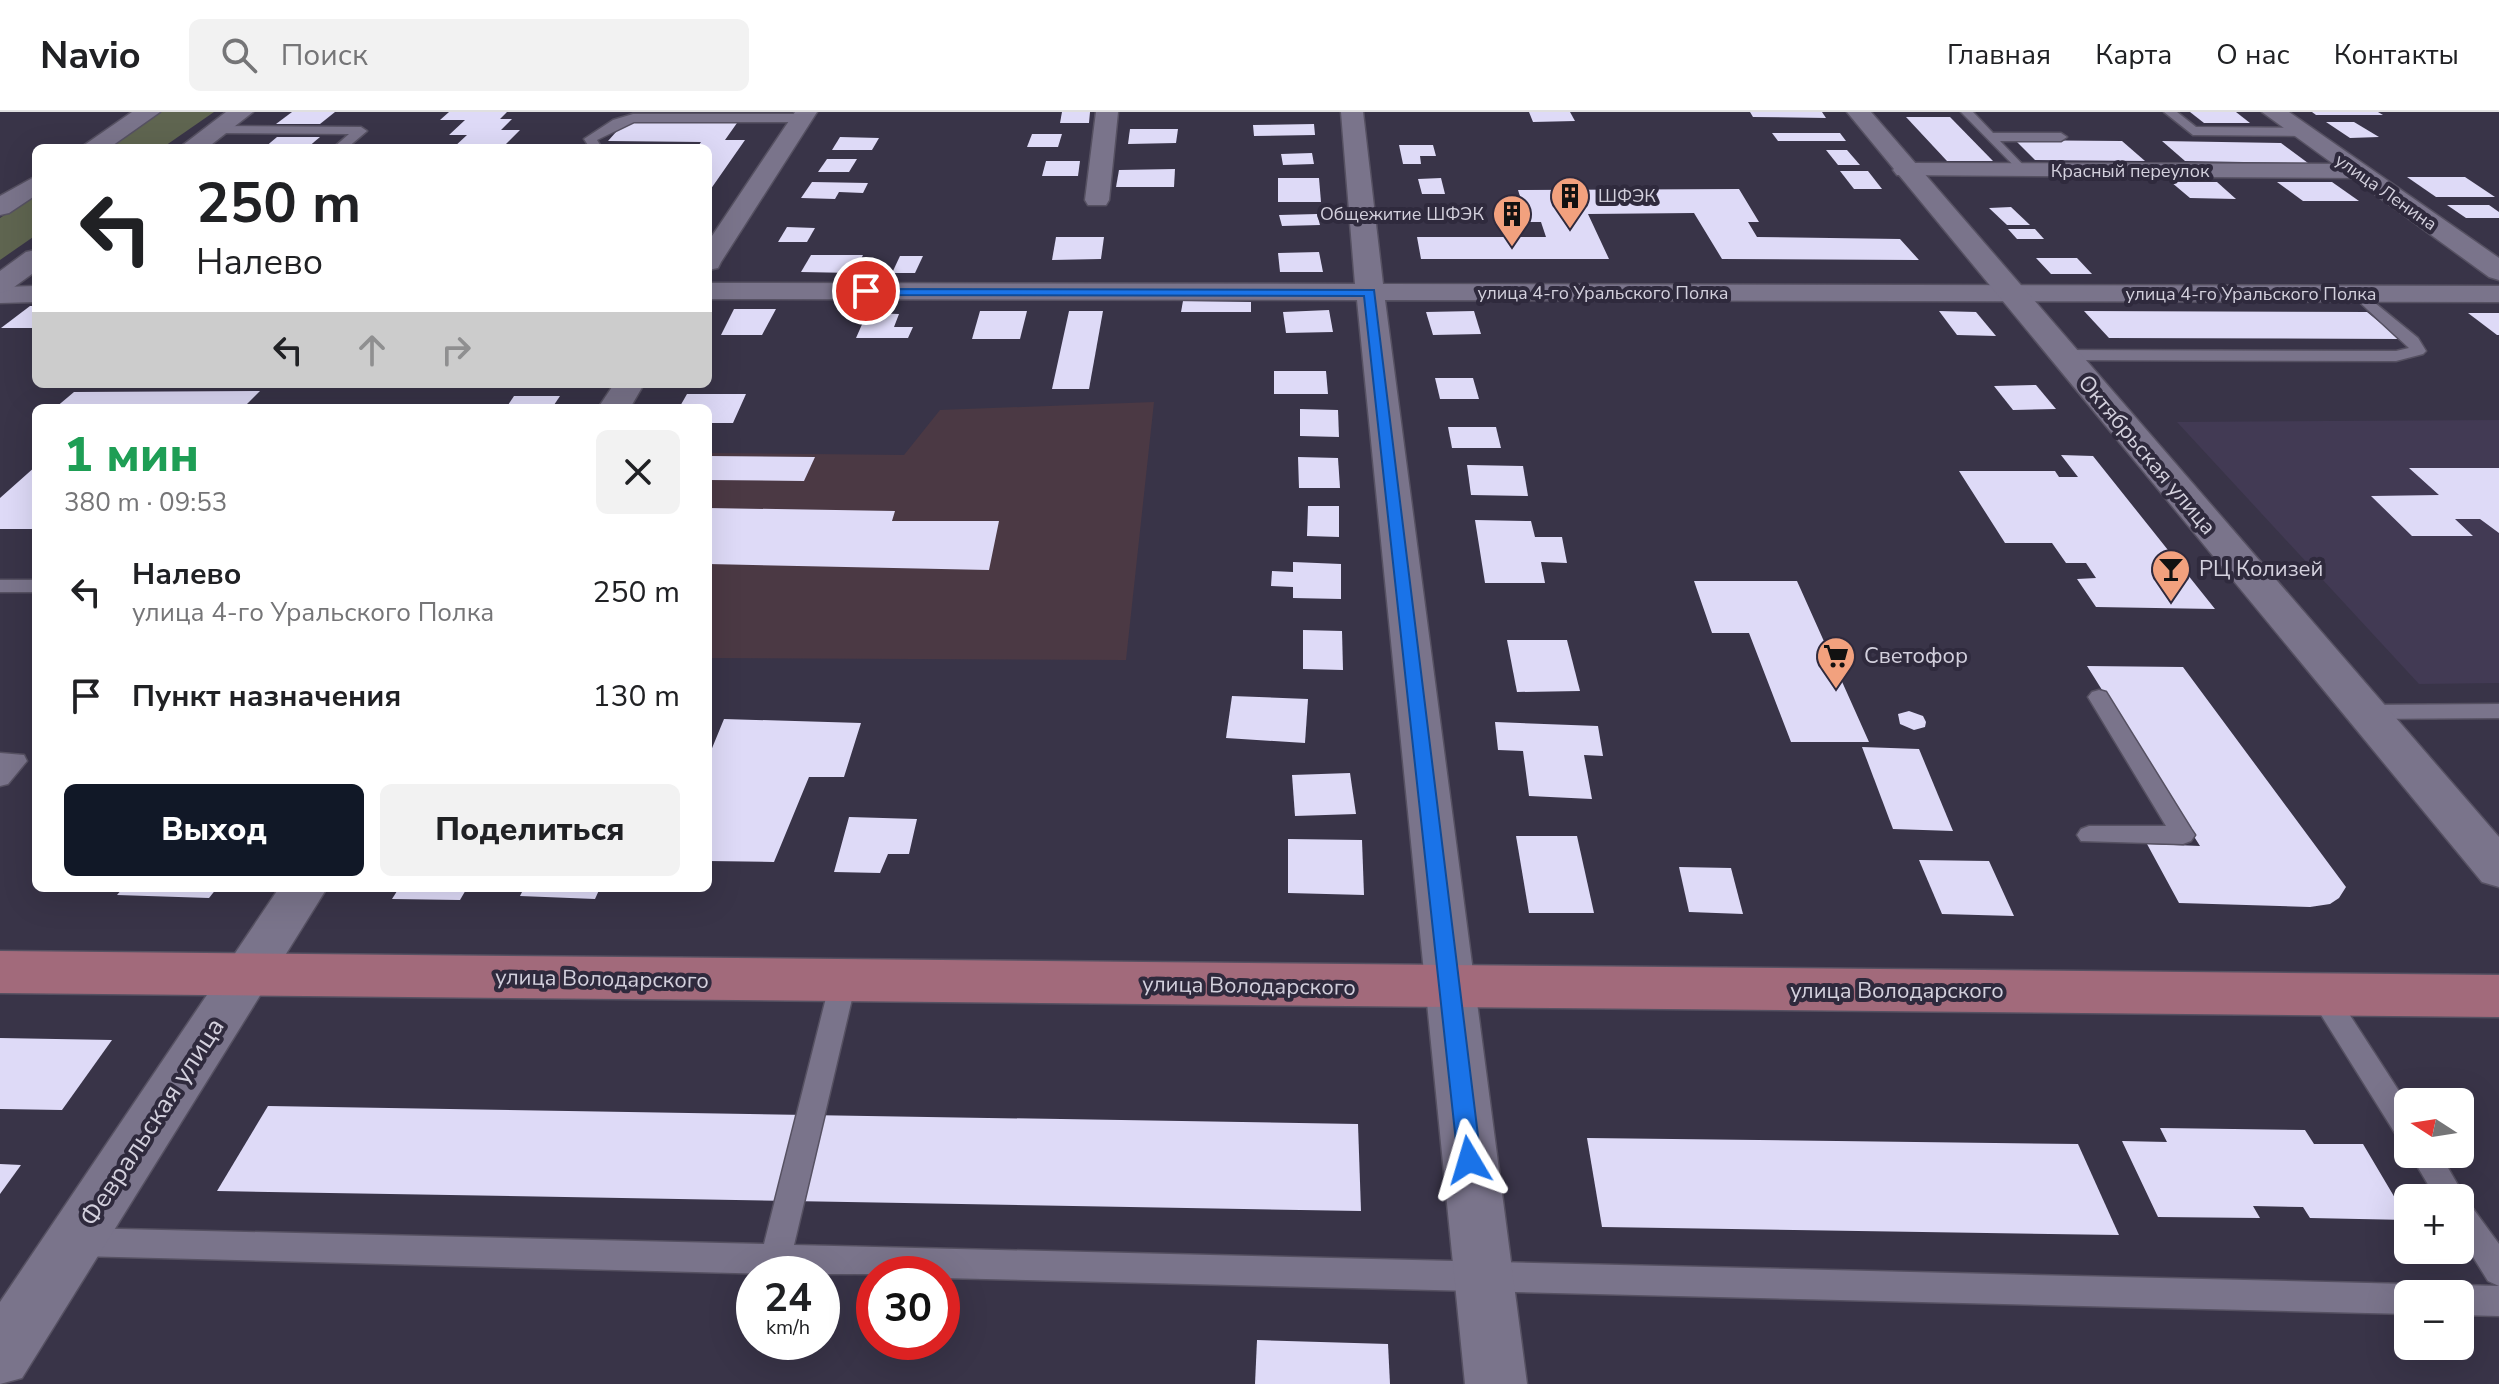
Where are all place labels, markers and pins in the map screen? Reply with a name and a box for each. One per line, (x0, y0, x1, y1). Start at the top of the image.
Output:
building icon: ШФЭК (1549, 175, 1591, 230)
place label: ШФЭК (1598, 184, 1656, 208)
building icon: Общежитие ШФЭК (1491, 193, 1533, 248)
place label: Общежитие ШФЭК (1320, 202, 1484, 226)
pin (832, 257, 900, 325)
bar icon: РЦ Колизей (2150, 548, 2192, 603)
place label: РЦ Колизей (2199, 554, 2323, 584)
supermarket icon: Светофор (1815, 635, 1857, 690)
place label: Светофор (1864, 641, 1968, 671)

